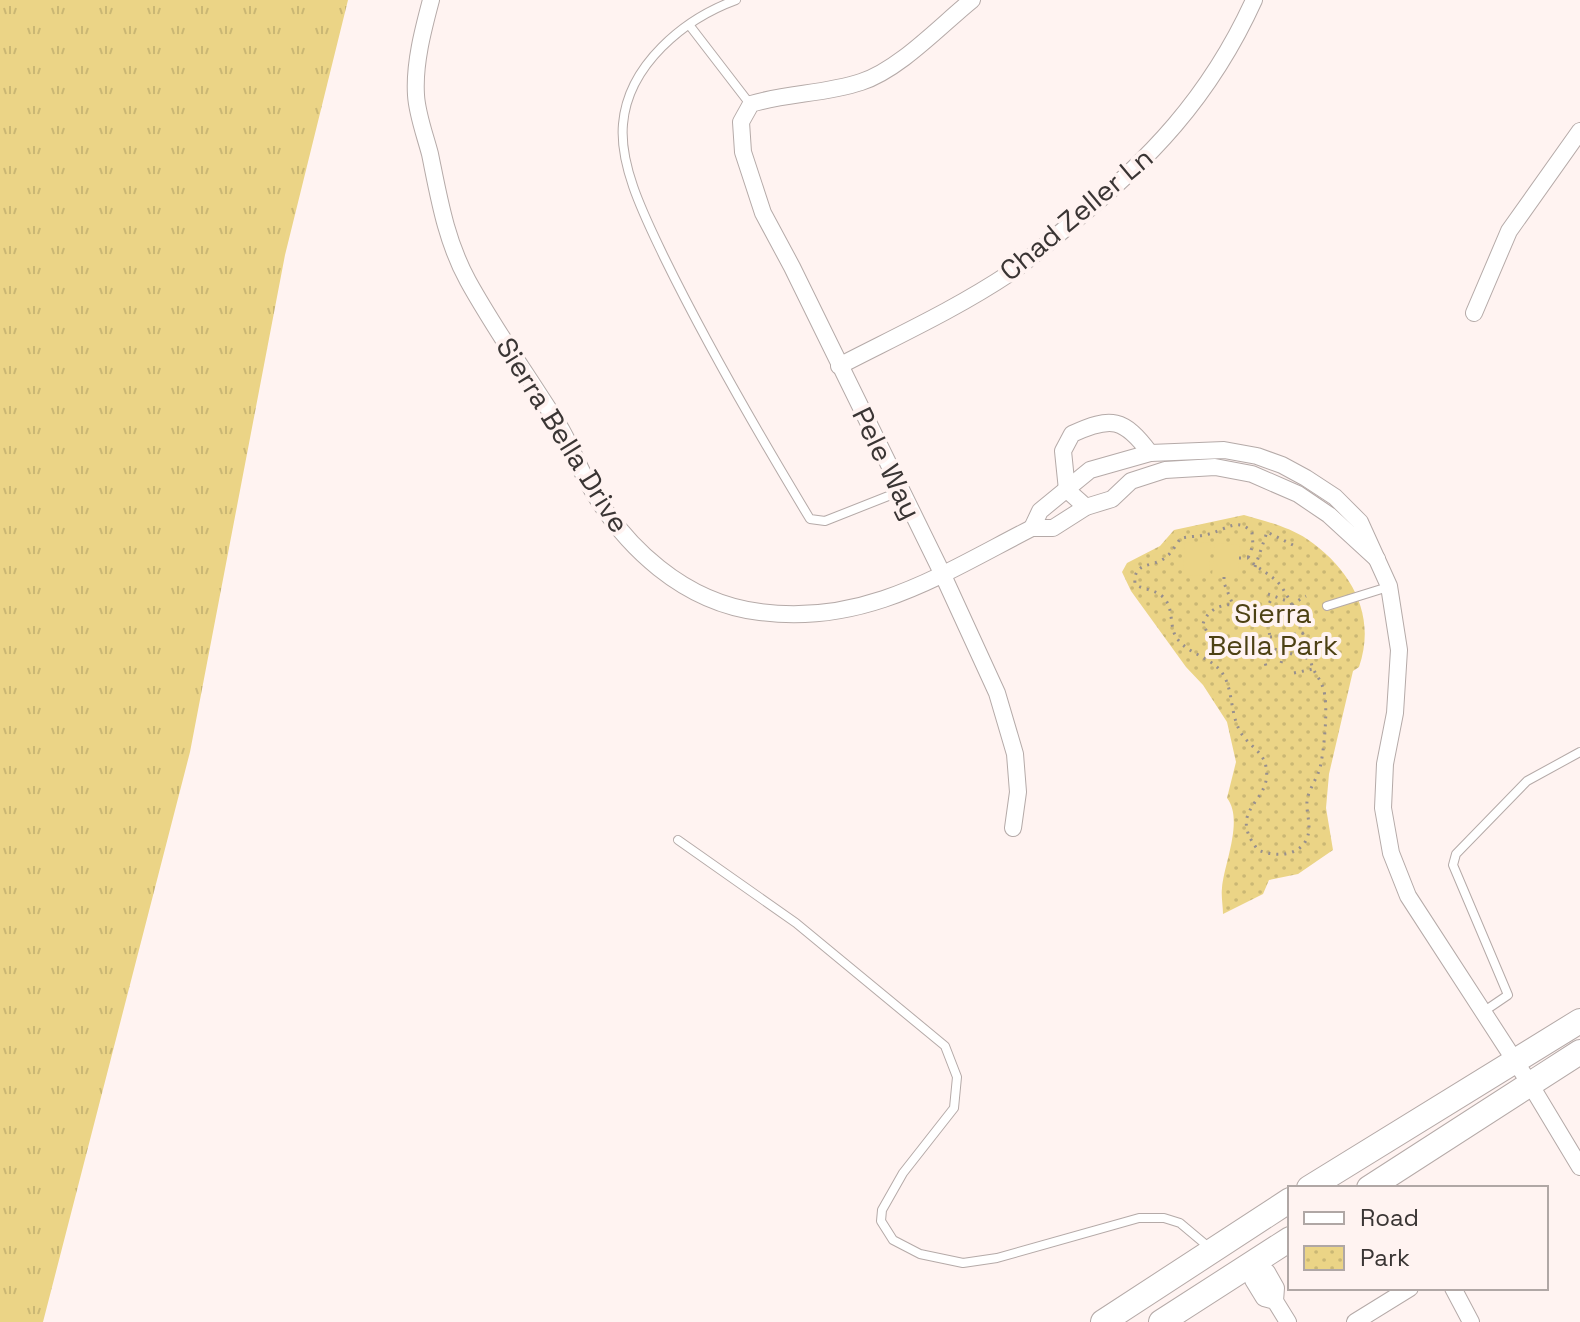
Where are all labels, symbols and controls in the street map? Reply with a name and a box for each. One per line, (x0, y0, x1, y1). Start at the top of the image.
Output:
street label: Chad Zeller Ln (992, 139, 1160, 289)
street label: Sierra Bella Drive (488, 331, 638, 539)
street label: Pele Way (844, 401, 930, 525)
park label: Sierra Bella Park (1208, 595, 1338, 663)
legend (1288, 1186, 1548, 1290)
text: Road (1360, 1202, 1419, 1233)
text: Park (1360, 1242, 1410, 1273)

